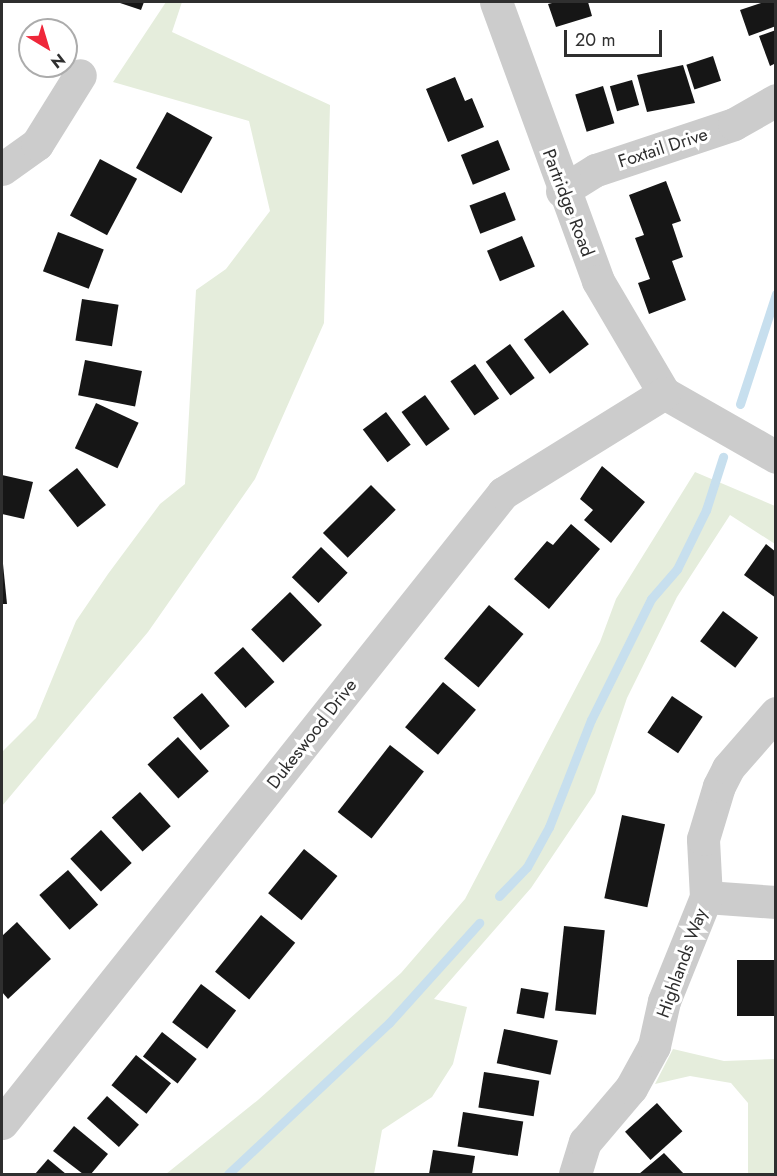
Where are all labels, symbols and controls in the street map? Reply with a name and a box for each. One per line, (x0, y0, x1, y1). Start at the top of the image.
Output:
north arrow (18, 18, 78, 78)
scale bar (567, 18, 664, 56)
text: 20 m (575, 27, 615, 53)
text: N (46, 48, 70, 74)
street label: Foxtail Drive (616, 123, 710, 173)
street label: Partridge Road (538, 146, 598, 260)
street label: Dukeswood Drive (263, 675, 361, 793)
street label: Highlands Way (652, 905, 712, 1021)

